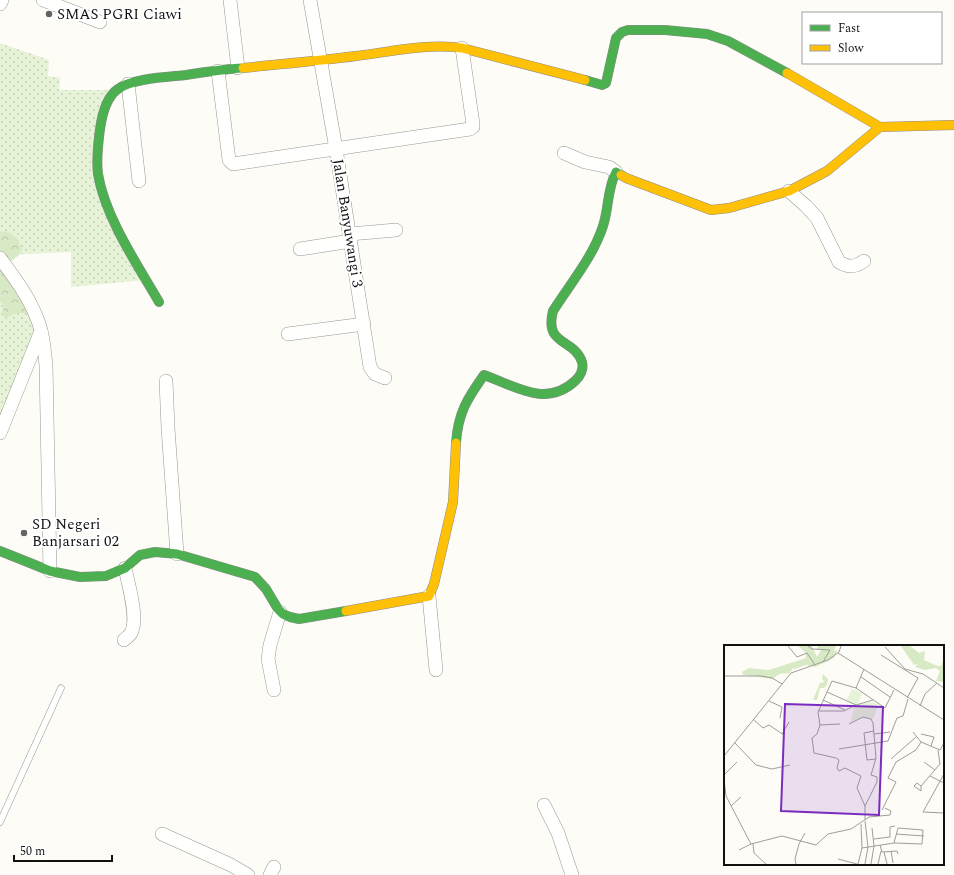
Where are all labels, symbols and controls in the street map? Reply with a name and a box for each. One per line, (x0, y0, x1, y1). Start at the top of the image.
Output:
place label: SMAS PGRI Ciawi (57, 3, 182, 26)
marker: SMAS PGRI Ciawi (44, 9, 54, 19)
legend (802, 12, 942, 64)
text: Fast (838, 19, 860, 38)
text: Slow (838, 39, 864, 58)
street label: Jalan Banyuwangi 3 (326, 157, 369, 289)
place label: SD Negeri Banjarsari 02 (32, 513, 119, 553)
marker: SD Negeri Banjarsari 02 (19, 528, 29, 538)
inset map (724, 645, 944, 865)
scale bar (14, 837, 112, 863)
text: 50 m (20, 842, 45, 861)

